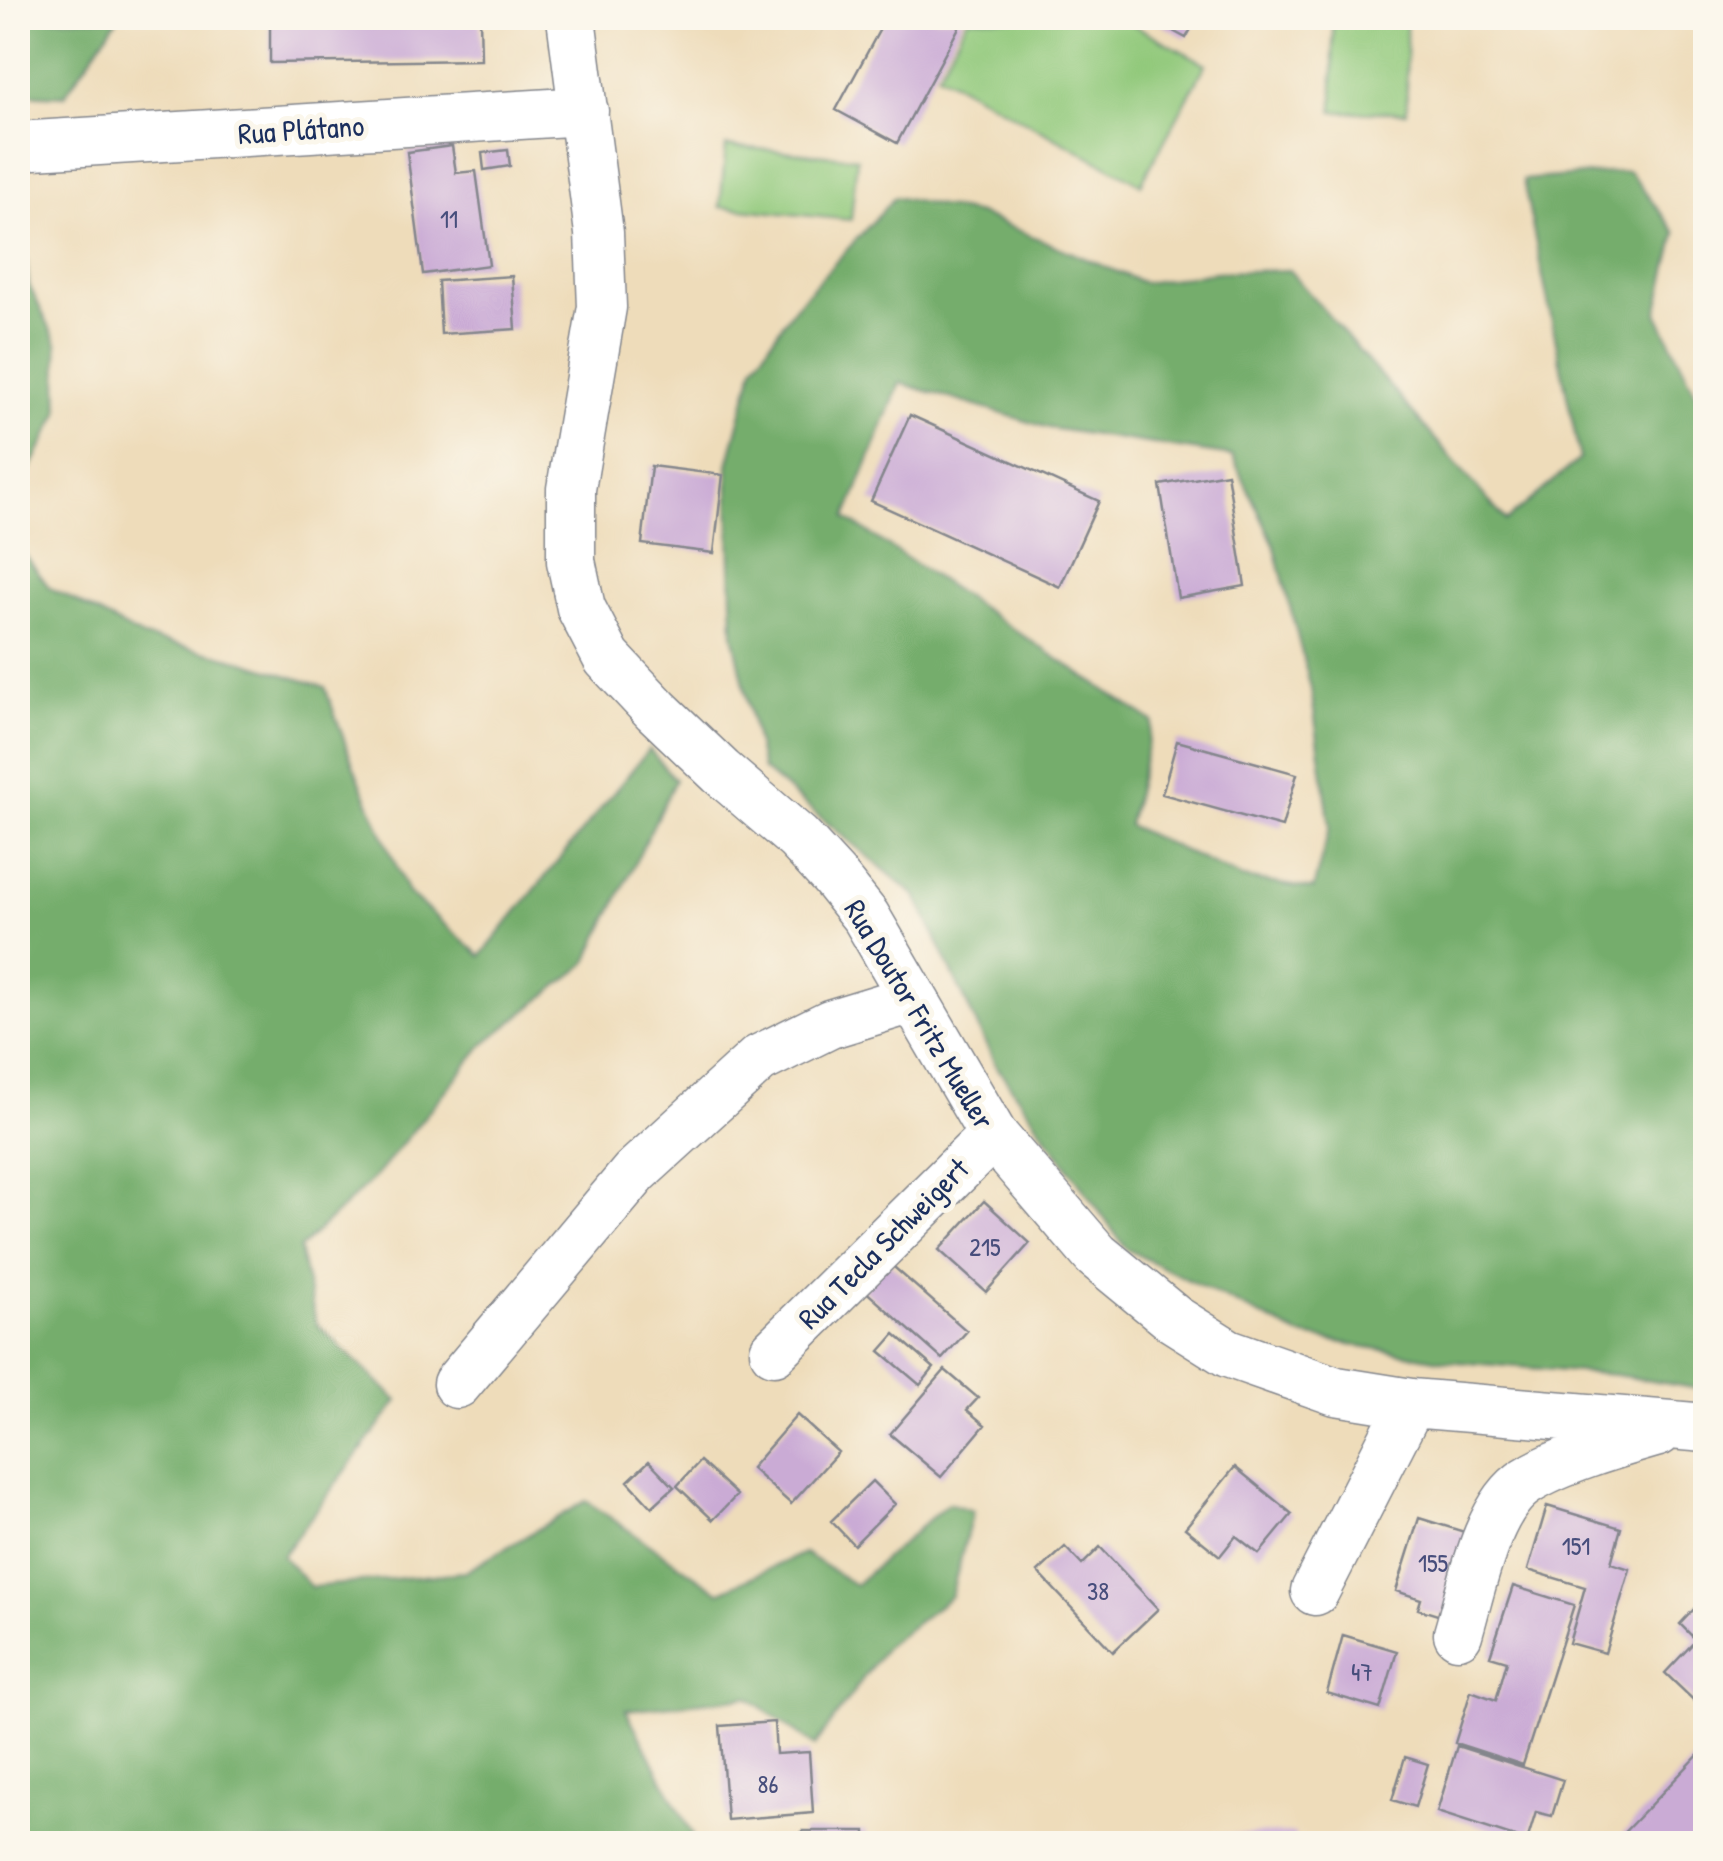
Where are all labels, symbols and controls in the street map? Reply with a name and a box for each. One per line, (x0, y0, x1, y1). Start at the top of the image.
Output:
street label: Rua Plátano (237, 105, 365, 153)
house number: 11 (440, 202, 458, 236)
street label: Rua Doutor Fritz Mueller (836, 892, 1005, 1137)
street label: Rua Tecla Schweigert (789, 1148, 978, 1337)
house number: 215 (969, 1230, 1001, 1264)
house number: 151 (1562, 1529, 1590, 1563)
house number: 155 (1418, 1546, 1449, 1580)
house number: 38 (1087, 1574, 1109, 1608)
house number: 47 (1351, 1655, 1373, 1689)
house number: 86 (758, 1767, 778, 1801)

